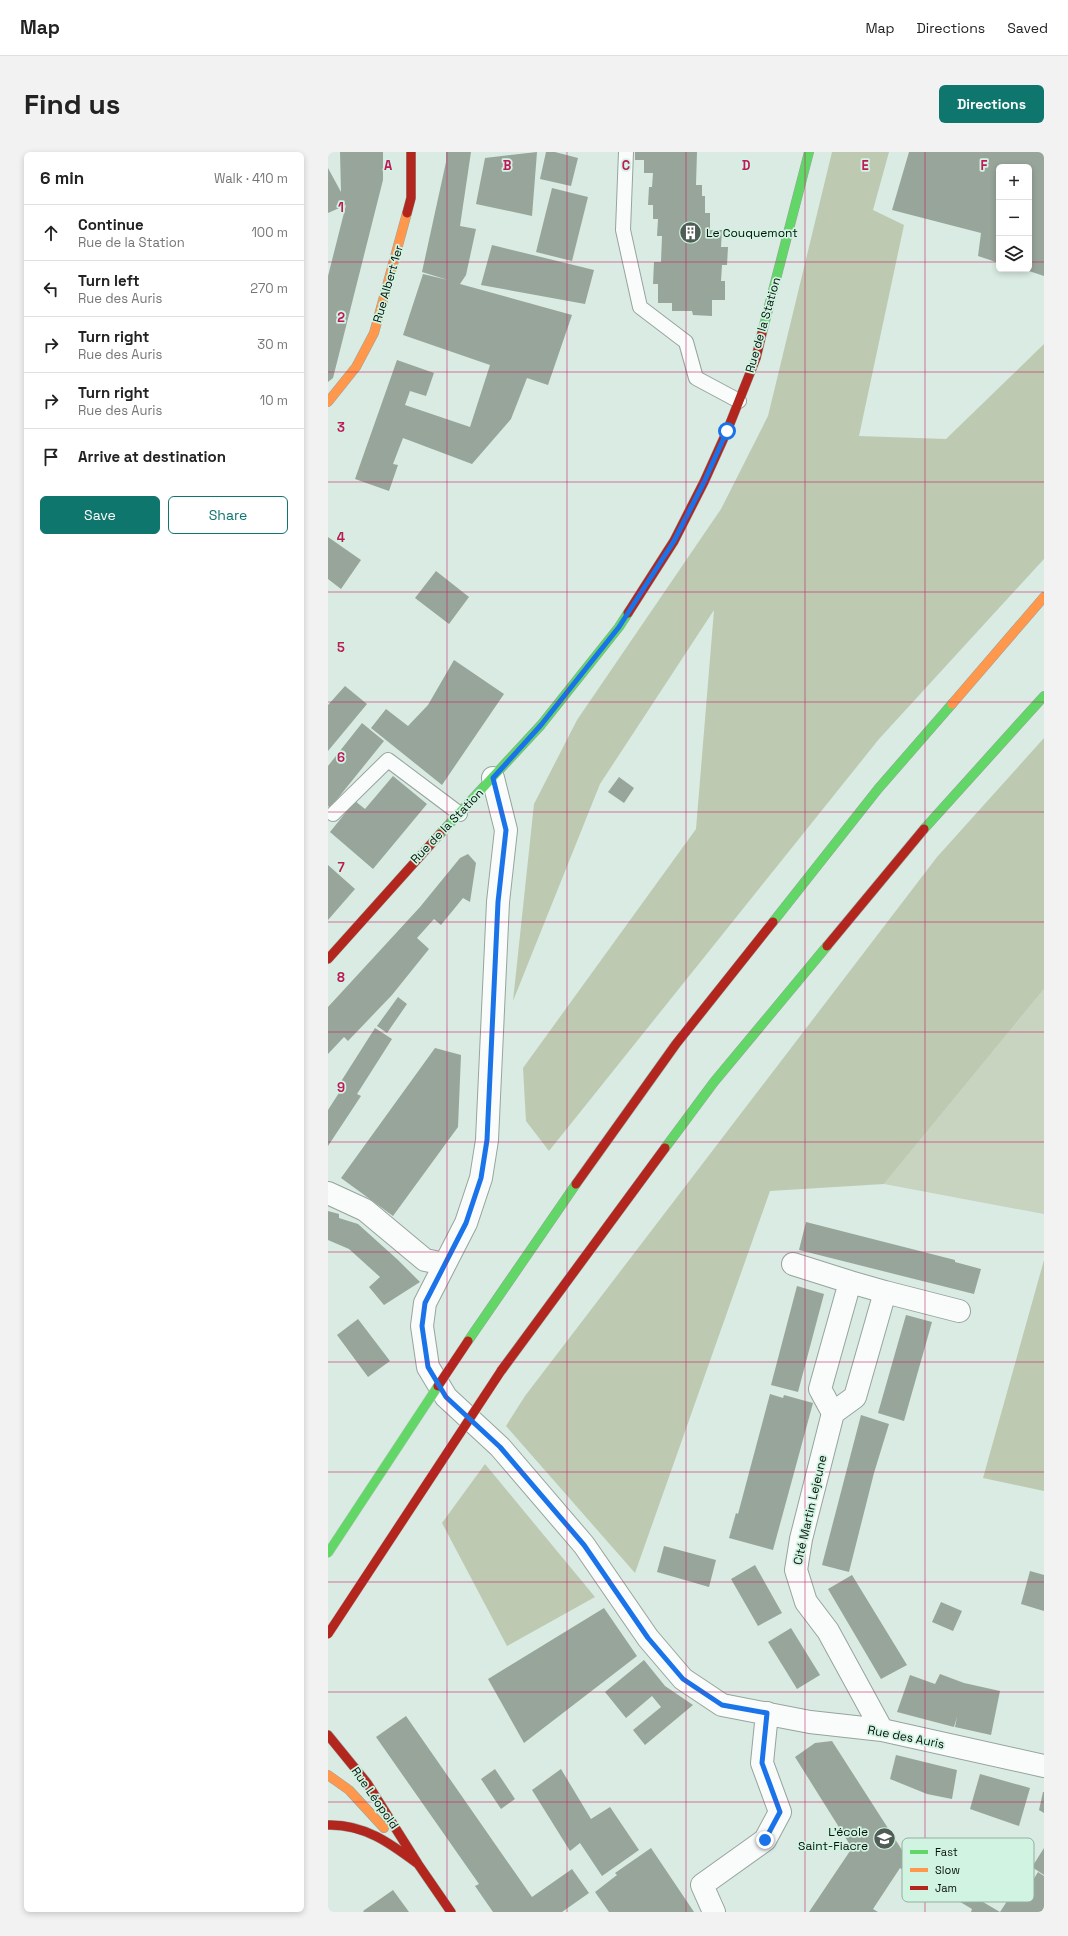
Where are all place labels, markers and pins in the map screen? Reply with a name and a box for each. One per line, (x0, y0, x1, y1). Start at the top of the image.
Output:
building icon: Le Couquemont (677, 220, 703, 246)
place label: Le Couquemont (706, 225, 798, 241)
place label: L’école Saint-Fiacre (798, 1824, 868, 1854)
school or university icon: L’école Saint-Fiacre (871, 1826, 897, 1852)

